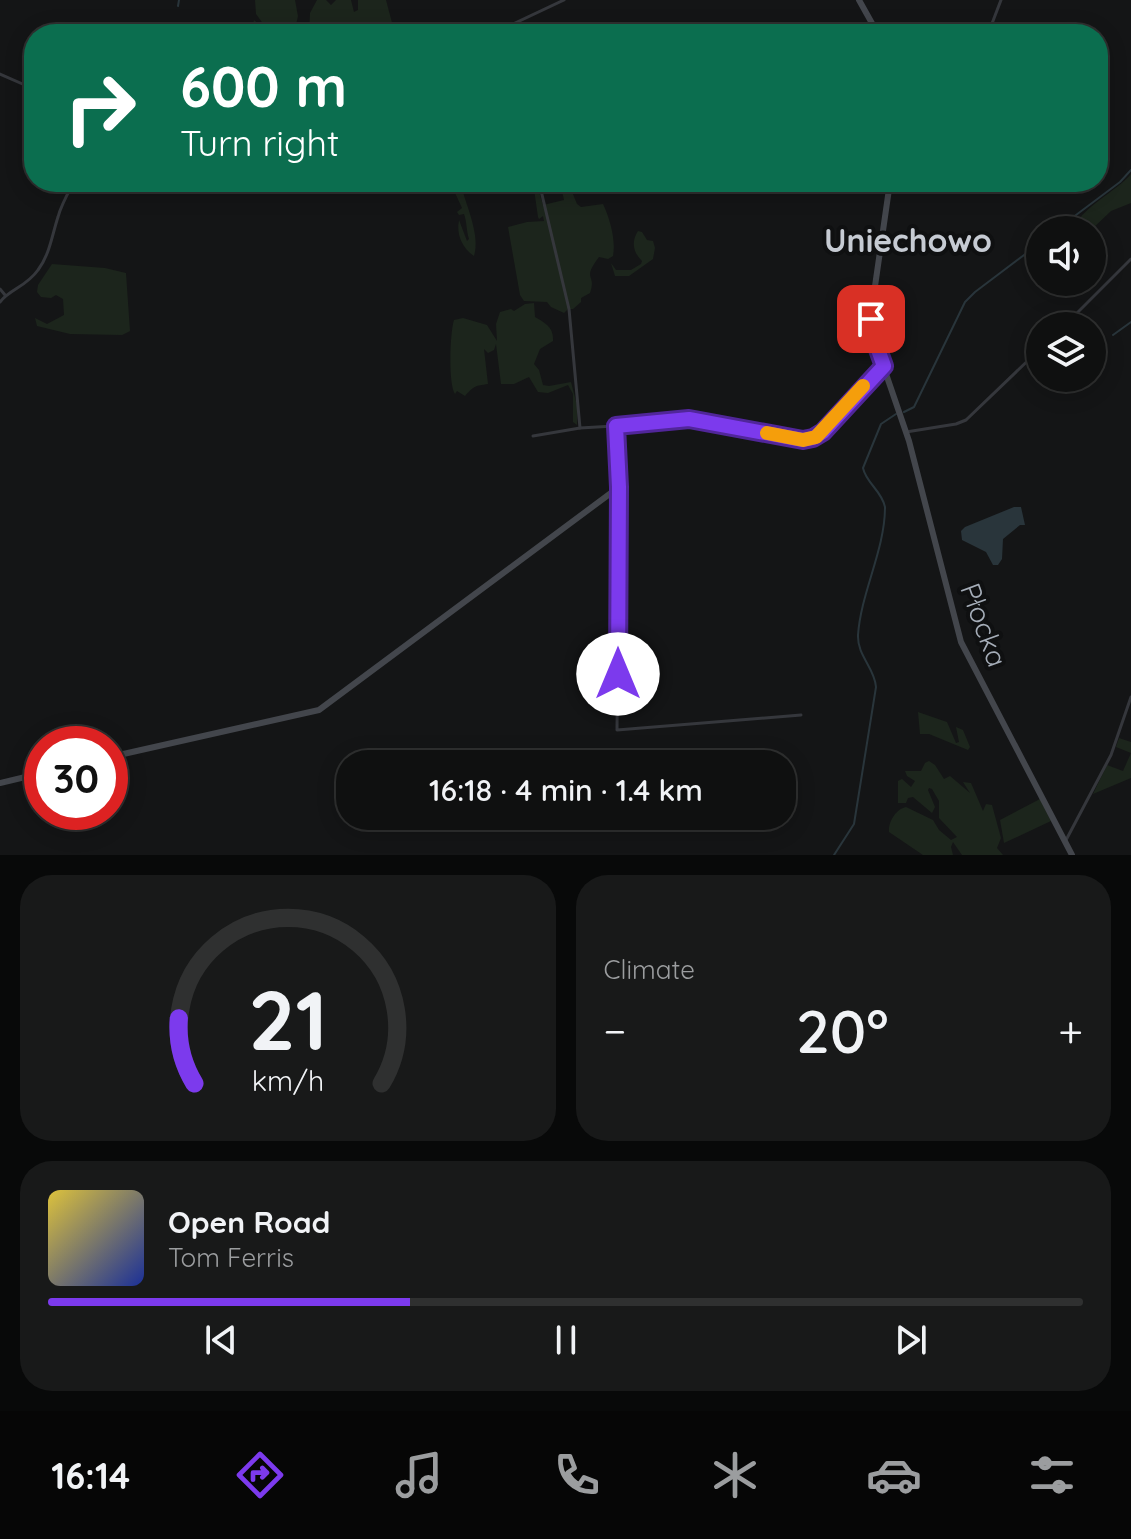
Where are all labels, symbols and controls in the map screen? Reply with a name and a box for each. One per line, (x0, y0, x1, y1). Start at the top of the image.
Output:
text: 600 m (180, 51, 347, 121)
icon: right (48, 56, 152, 160)
text: Turn right (180, 120, 339, 165)
map controls (1026, 216, 1106, 392)
button: sound (1026, 216, 1106, 296)
district label: Uniechowo (824, 220, 992, 260)
pin (837, 285, 905, 353)
icon: arrive (849, 297, 893, 341)
button: layers (1026, 312, 1106, 392)
street label: Płocka (953, 578, 1016, 671)
position arrow (576, 632, 660, 716)
speed limit sign: 30 (24, 726, 128, 830)
text: 16:18 · 4 min · 1.4 km (429, 771, 703, 809)
text: Climate (604, 953, 695, 986)
text: 21 (248, 967, 328, 1071)
text: 20° (796, 993, 889, 1068)
text: − (604, 1003, 626, 1058)
text: + (1058, 1003, 1083, 1058)
text: km/h (251, 1062, 324, 1098)
text: Open Road (168, 1203, 330, 1241)
text: Tom Ferris (168, 1241, 294, 1274)
icon: previous (199, 1318, 243, 1362)
icon: pause (544, 1318, 588, 1362)
icon: next (889, 1318, 933, 1362)
icon: directions (232, 1447, 288, 1503)
icon: music (391, 1447, 447, 1503)
icon: phone (549, 1447, 605, 1503)
icon: climate (707, 1447, 763, 1503)
icon: car (866, 1447, 922, 1503)
icon: filters (1024, 1447, 1080, 1503)
text: 16:14 (51, 1453, 130, 1498)

